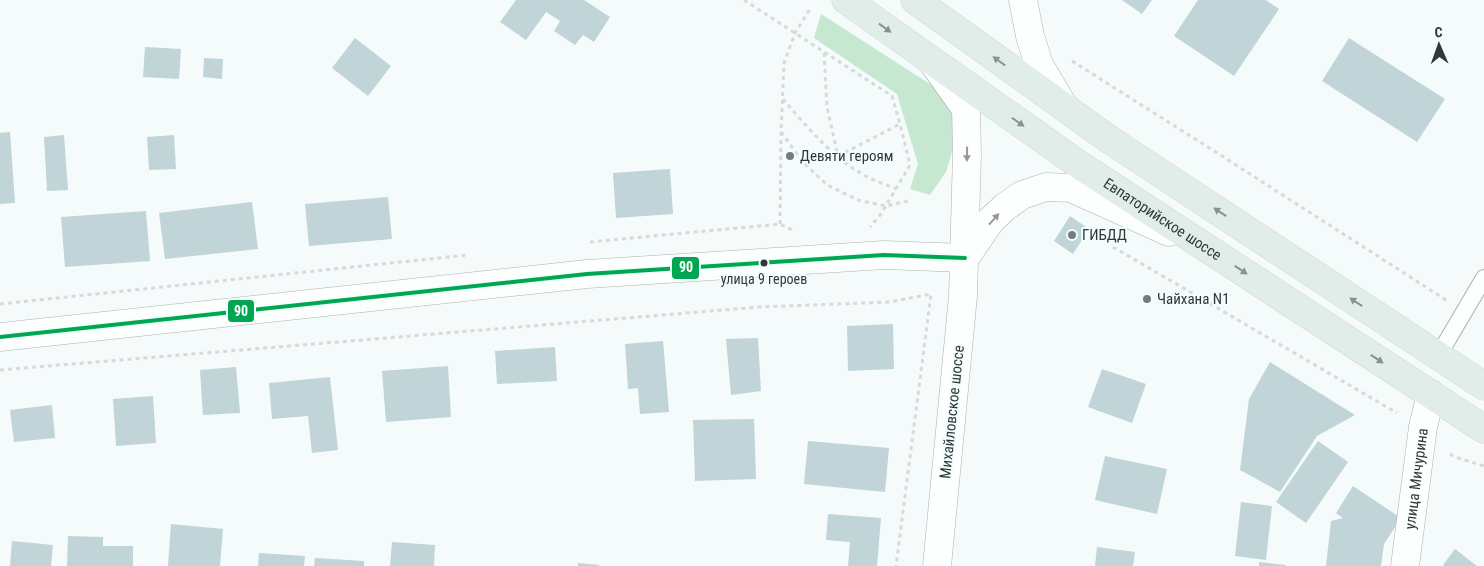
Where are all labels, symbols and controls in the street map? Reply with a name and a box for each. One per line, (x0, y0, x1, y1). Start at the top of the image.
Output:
north arrow (1414, 20, 1464, 70)
one-way arrow (879, 23, 892, 33)
text: С (1434, 24, 1443, 40)
one-way arrow (993, 56, 1006, 66)
one-way arrow (1011, 117, 1025, 127)
one-way arrow (963, 146, 971, 162)
place label: Девяти героям (800, 147, 894, 165)
marker: Девяти героям (784, 150, 796, 162)
street label: Евпаторийское шоссе (1100, 174, 1225, 264)
one-way arrow (1213, 208, 1227, 217)
one-way arrow (988, 213, 1000, 225)
place label: ГИБДД (1082, 226, 1127, 244)
marker: ГИБДД (1066, 229, 1078, 241)
line badge: 90 (671, 256, 700, 280)
marker: улица 9 героев (759, 258, 769, 268)
text: 90 (679, 259, 693, 275)
one-way arrow (1234, 265, 1248, 275)
place label: улица 9 героев (721, 271, 807, 287)
place label: Чайхана N1 (1157, 290, 1230, 308)
marker: Чайхана N1 (1141, 293, 1153, 305)
one-way arrow (1349, 297, 1362, 307)
line badge: 90 (227, 299, 255, 323)
text: 90 (234, 303, 248, 319)
street label: Михайловское шоссе (936, 344, 968, 480)
one-way arrow (1370, 354, 1384, 364)
street label: улица Мичурина (1401, 427, 1432, 531)

